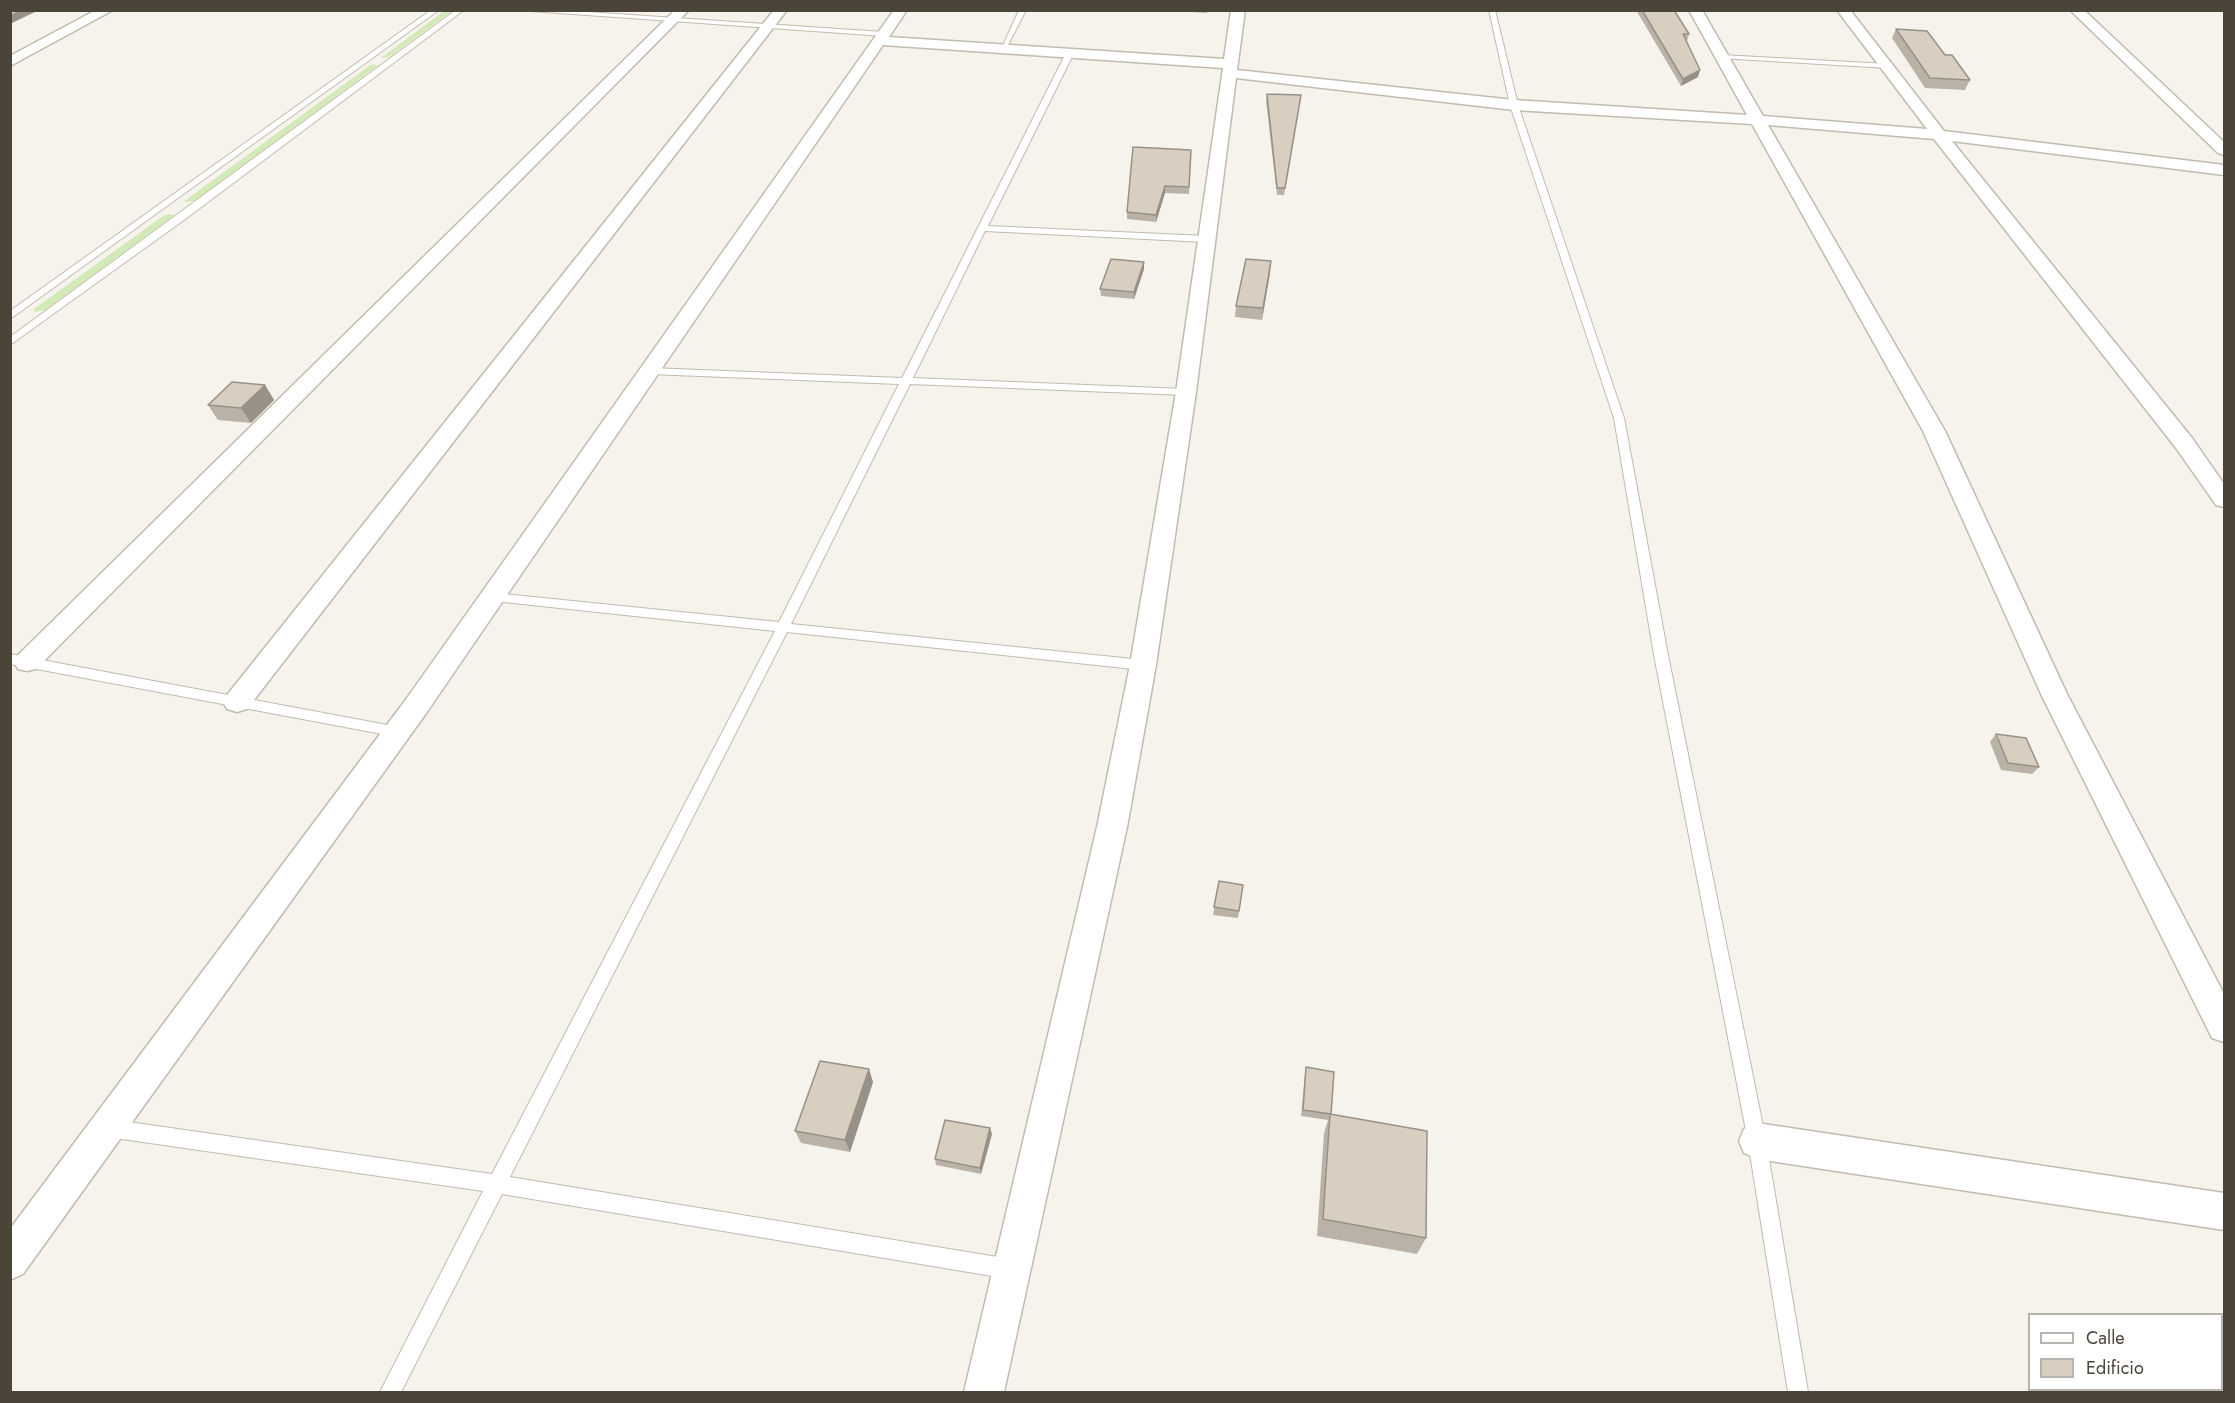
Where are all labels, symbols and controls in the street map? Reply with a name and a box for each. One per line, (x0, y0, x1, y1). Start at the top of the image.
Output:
legend (2028, 1313, 2223, 1391)
text: Calle (2086, 1325, 2125, 1351)
text: Edificio (2086, 1355, 2144, 1381)

